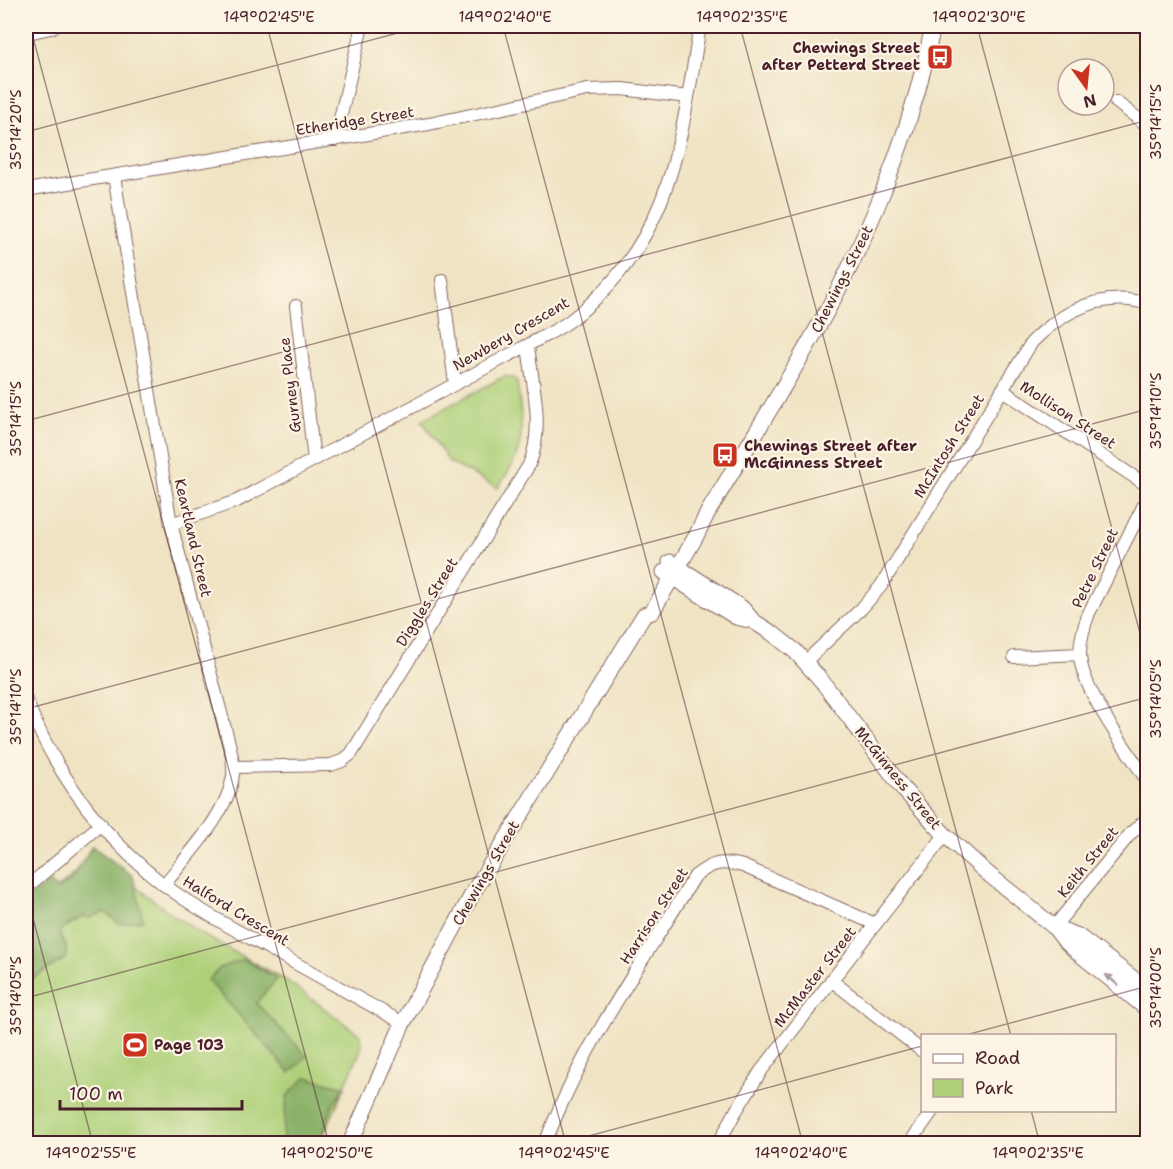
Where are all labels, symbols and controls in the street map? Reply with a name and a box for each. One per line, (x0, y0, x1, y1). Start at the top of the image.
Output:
text: 149°02'45"E (223, 7, 315, 27)
text: 149°02'40"E (458, 7, 552, 27)
text: 149°02'35"E (696, 7, 788, 27)
text: 149°02'30"E (932, 7, 1026, 27)
place label: Chewings Street after Petterd Street (762, 38, 920, 75)
bus stop icon: Chewings Street after Petterd Street (925, 42, 955, 72)
north arrow (1056, 57, 1116, 117)
text: 35°14'15"S (1146, 84, 1166, 160)
text: 35°14'20"S (6, 89, 26, 171)
text: N (1081, 89, 1099, 113)
street label: Etheridge Street (294, 102, 416, 140)
street label: Chewings Street (806, 222, 878, 336)
street label: Newbery Crescent (449, 292, 573, 376)
street label: Gurney Place (274, 336, 306, 434)
text: 35°14'10"S (1146, 372, 1166, 450)
street label: Mollison Street (1016, 376, 1120, 454)
text: 35°14'15"S (6, 381, 26, 457)
street label: McIntosh Street (909, 390, 989, 502)
place label: Chewings Street after McGinness Street (744, 436, 917, 473)
bus stop icon: Chewings Street after McGinness Street (710, 440, 740, 470)
street label: Keartland Street (170, 477, 216, 599)
street label: Petre Street (1067, 525, 1123, 611)
street label: Diggles Street (392, 554, 462, 650)
text: 35°14'05"S (1146, 659, 1166, 739)
text: 35°14'10"S (6, 668, 26, 746)
street label: McGinness Street (850, 722, 946, 834)
street label: Chewings Street (448, 817, 524, 929)
street label: Keith Street (1053, 822, 1123, 902)
street label: Harrison Street (615, 864, 693, 968)
street label: Halford Crescent (179, 871, 293, 951)
street label: McMaster Street (769, 922, 861, 1032)
text: 35°14'00"S (1146, 947, 1166, 1029)
text: 35°14'05"S (6, 956, 26, 1036)
one-way arrow (1104, 975, 1119, 987)
sports icon: Page 103 (120, 1030, 150, 1060)
legend (921, 1034, 1116, 1112)
place label: Page 103 (154, 1035, 224, 1055)
text: Road (975, 1046, 1020, 1070)
scale bar (60, 1073, 242, 1111)
text: Park (975, 1076, 1014, 1100)
text: 100 m (69, 1082, 123, 1106)
text: 149°02'55"E (46, 1143, 136, 1163)
text: 149°02'50"E (281, 1143, 373, 1163)
text: 149°02'45"E (518, 1143, 610, 1163)
text: 149°02'40"E (754, 1143, 848, 1163)
text: 149°02'35"E (992, 1143, 1084, 1163)

